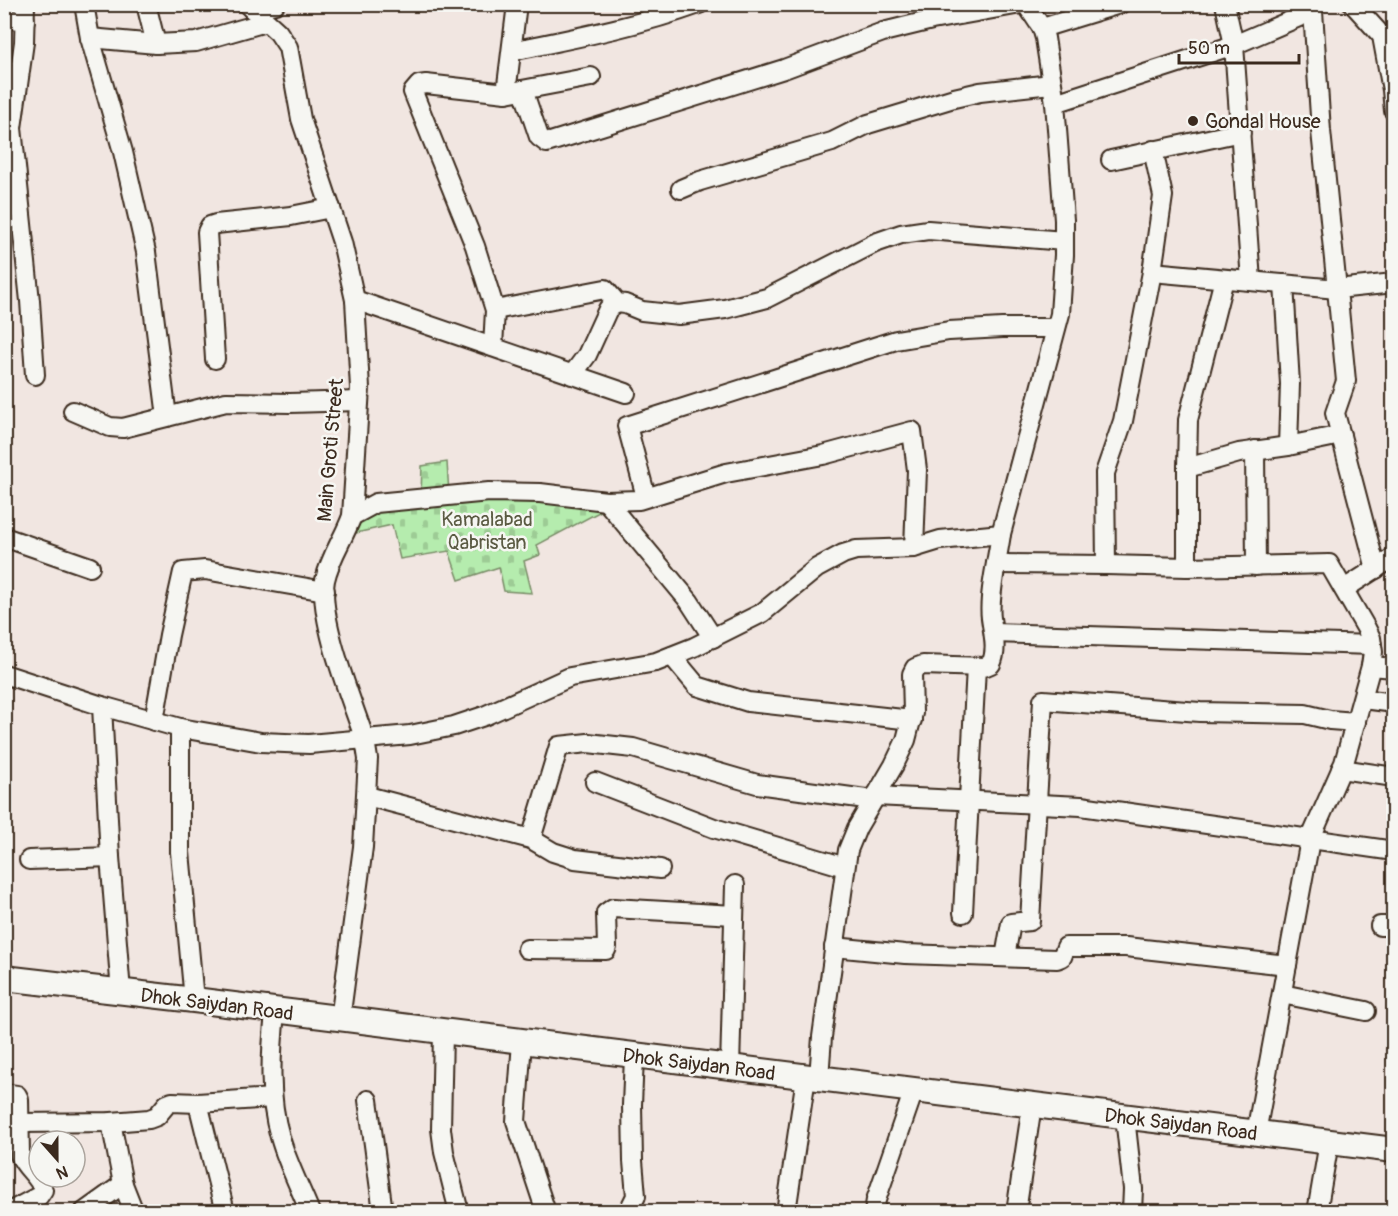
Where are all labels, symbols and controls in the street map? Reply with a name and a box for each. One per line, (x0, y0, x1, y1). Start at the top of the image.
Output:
scale bar (1179, 27, 1299, 65)
text: 50 m (1188, 37, 1230, 60)
place label: Gondal House (1205, 109, 1321, 134)
marker: Gondal House (1186, 114, 1200, 128)
street label: Main Groti Street (312, 376, 349, 523)
park label: Kamalabad Qabristan (441, 507, 533, 555)
street label: Dhok Saiydan Road (139, 983, 295, 1026)
street label: Dhok Saiydan Road (621, 1043, 777, 1086)
street label: Dhok Saiydan Road (1103, 1103, 1259, 1146)
north arrow (27, 1129, 87, 1189)
text: N (53, 1161, 71, 1183)

